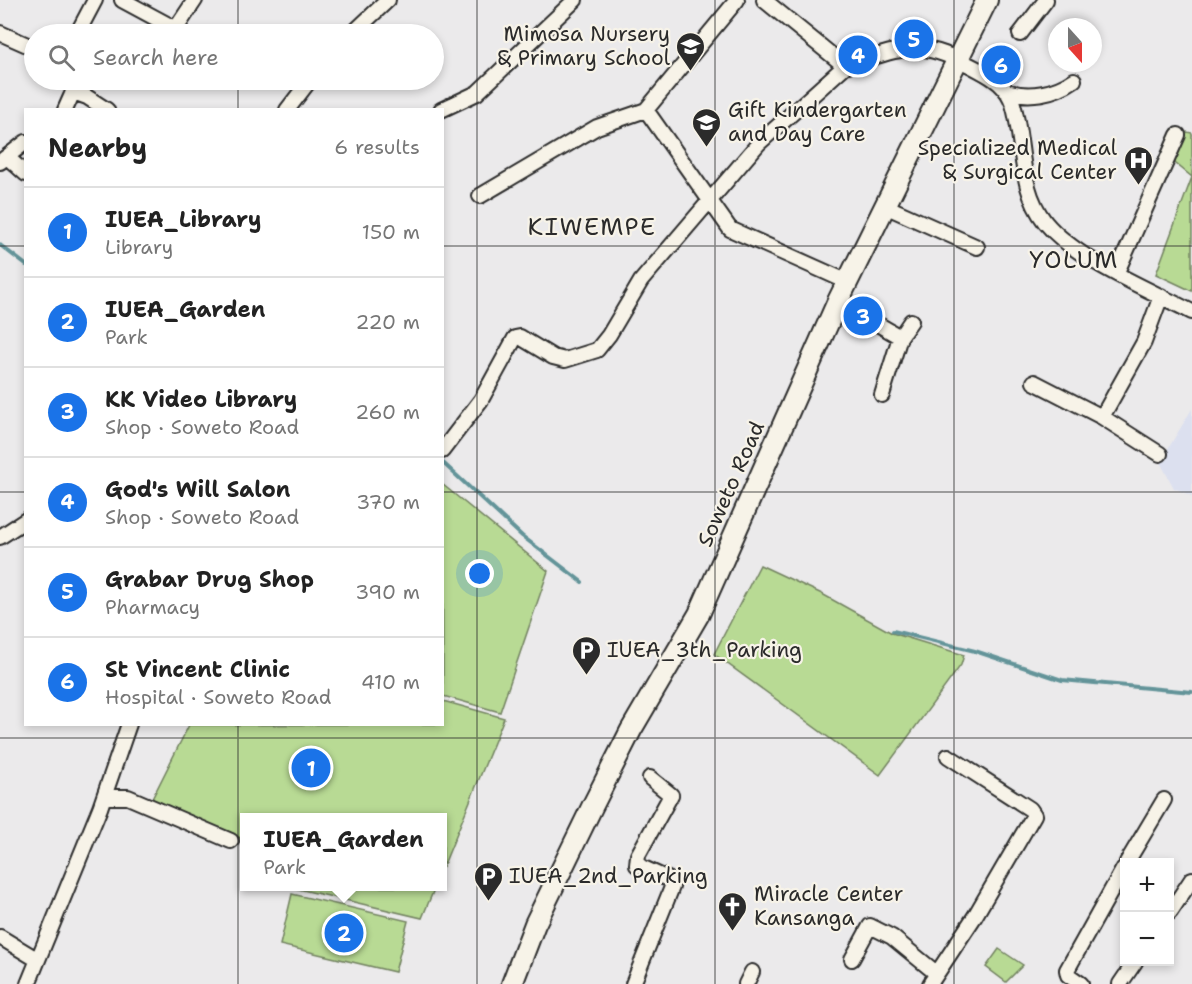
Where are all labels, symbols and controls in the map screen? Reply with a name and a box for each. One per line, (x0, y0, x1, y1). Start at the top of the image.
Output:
pin: 5 (894, 16, 934, 62)
north arrow (1048, 18, 1102, 72)
place label: Mimosa Nursery & Primary School (498, 20, 671, 72)
search box (24, 24, 444, 90)
school or university icon: Mimosa Nursery & Primary School (675, 30, 707, 72)
pin: 4 (838, 32, 878, 78)
icon: search (45, 41, 78, 74)
pin: 6 (982, 42, 1020, 88)
text: Search here (93, 43, 219, 72)
place label: Gift Kindergarten and Day Care (728, 96, 907, 148)
school or university icon: Gift Kindergarten and Day Care (691, 106, 723, 148)
text: Nearby (48, 130, 147, 165)
text: 6 results (334, 134, 420, 160)
place label: Specialized Medical & Surgical Center (918, 134, 1118, 186)
hospital icon: Specialized Medical & Surgical Center (1122, 144, 1154, 186)
text: IUEA_Library (105, 205, 261, 234)
district label: KIWEMPE (528, 211, 656, 243)
text: 1 (63, 219, 72, 245)
text: 150 m (362, 219, 420, 245)
text: Library (105, 234, 173, 260)
district label: YOLUM (1029, 244, 1119, 276)
pin: 3 (844, 294, 882, 338)
text: IUEA_Garden (105, 295, 265, 324)
text: 2 (61, 309, 75, 335)
text: 220 m (356, 309, 420, 335)
text: Park (105, 324, 148, 350)
text: KK Video Library (105, 385, 297, 414)
text: 3 (61, 399, 75, 425)
text: 260 m (355, 399, 420, 425)
text: Shop · Soweto Road (105, 414, 299, 440)
street label: Soweto Road (691, 417, 771, 551)
text: God's Will Salon (105, 475, 290, 504)
text: 4 (61, 489, 75, 515)
text: 370 m (356, 489, 420, 515)
text: Shop · Soweto Road (105, 504, 299, 530)
your location (465, 559, 494, 588)
text: Grabar Drug Shop (105, 565, 314, 594)
text: 5 (61, 579, 74, 605)
text: 390 m (355, 579, 420, 605)
text: Pharmacy (105, 594, 200, 620)
parking icon: IUEA_3th_Parking (570, 634, 602, 676)
place label: IUEA_3th_Parking (607, 636, 802, 664)
text: St Vincent Clinic (105, 655, 290, 684)
text: 6 (61, 669, 75, 695)
text: 410 m (361, 669, 420, 695)
text: Hospital · Soweto Road (105, 684, 332, 710)
pin: 1 (292, 746, 330, 790)
popup (240, 813, 447, 891)
text: IUEA_Garden (263, 825, 424, 854)
text: Park (263, 854, 306, 880)
map controls (1120, 858, 1174, 966)
button: + (1120, 858, 1174, 912)
parking icon: IUEA_2nd_Parking (472, 860, 504, 902)
place label: IUEA_2nd_Parking (509, 862, 708, 890)
place label: Miracle Center Kansanga (754, 880, 903, 932)
church icon: Miracle Center Kansanga (717, 890, 749, 932)
pin: 2 (324, 910, 364, 956)
button: − (1120, 912, 1174, 966)

